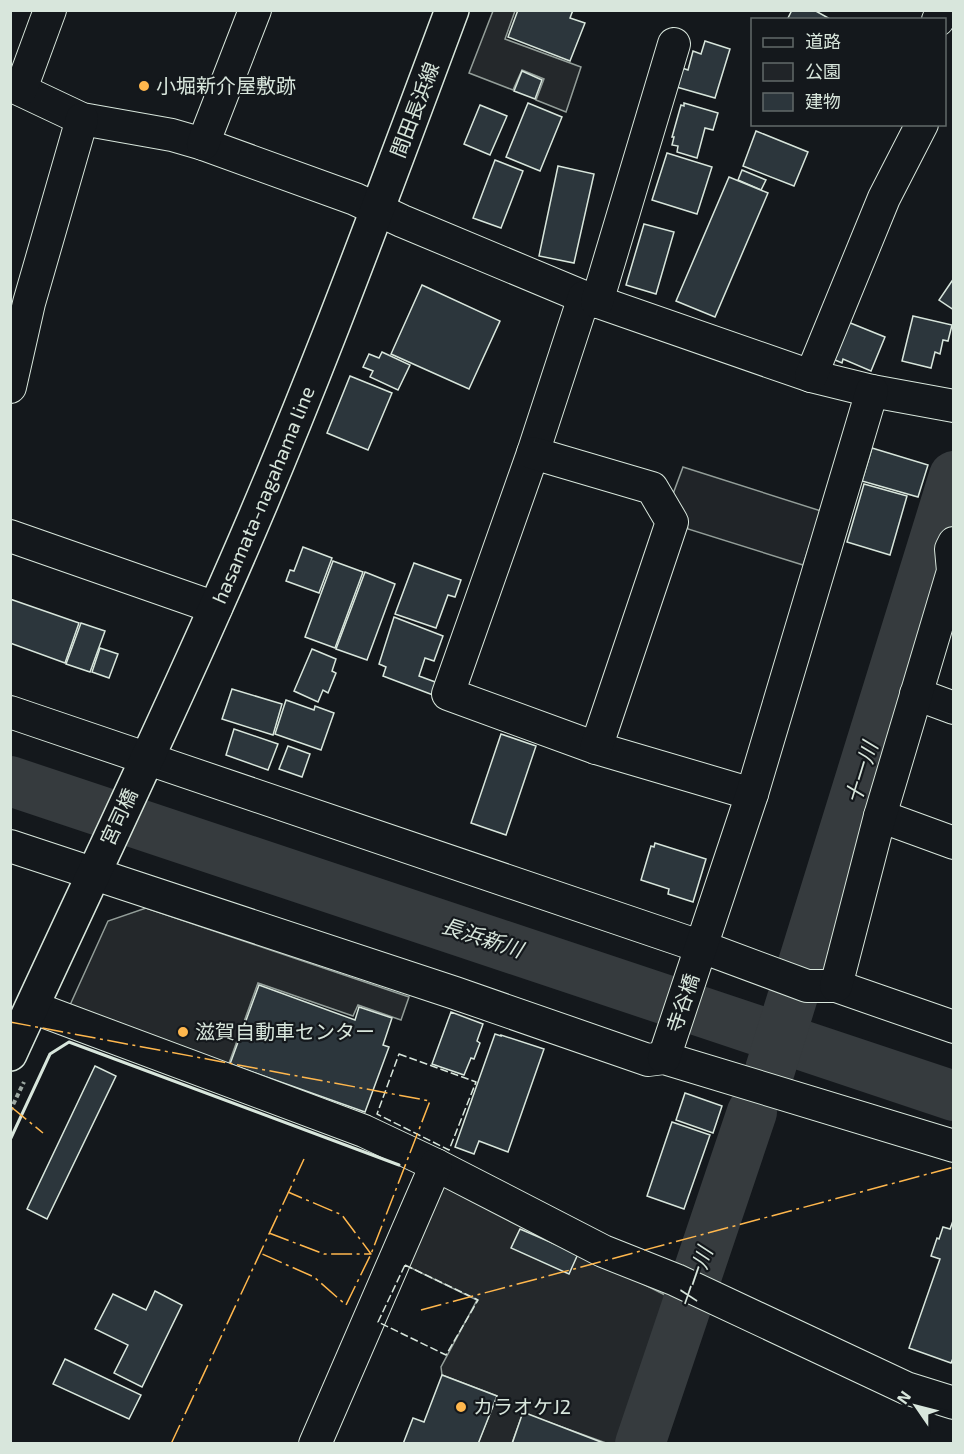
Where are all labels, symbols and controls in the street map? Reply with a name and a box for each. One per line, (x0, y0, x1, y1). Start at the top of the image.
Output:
legend (751, 18, 946, 126)
text: 道路 (805, 30, 841, 52)
street label: 間田長浜線 (385, 59, 443, 161)
text: 公園 (805, 60, 841, 82)
place label: 小堀新介屋敷跡 (156, 73, 296, 97)
marker: 小堀新介屋敷跡 (137, 79, 151, 93)
text: 建物 (805, 90, 841, 112)
street label: hasamata-nagahama line (206, 382, 319, 607)
water label: 十一川 (839, 737, 882, 806)
street label: 宮司橋 (95, 784, 142, 849)
water label: 長浜新川 (439, 912, 528, 962)
street label: 寺谷橋 (661, 970, 703, 1035)
place label: 滋賀自動車センター (195, 1019, 375, 1043)
marker: 滋賀自動車センター (176, 1025, 190, 1039)
water label: 十一川 (673, 1242, 717, 1311)
north arrow (886, 1376, 946, 1436)
text: N (892, 1387, 914, 1407)
place label: カラオケJ2 (473, 1394, 571, 1418)
marker: カラオケJ2 (454, 1400, 468, 1414)

